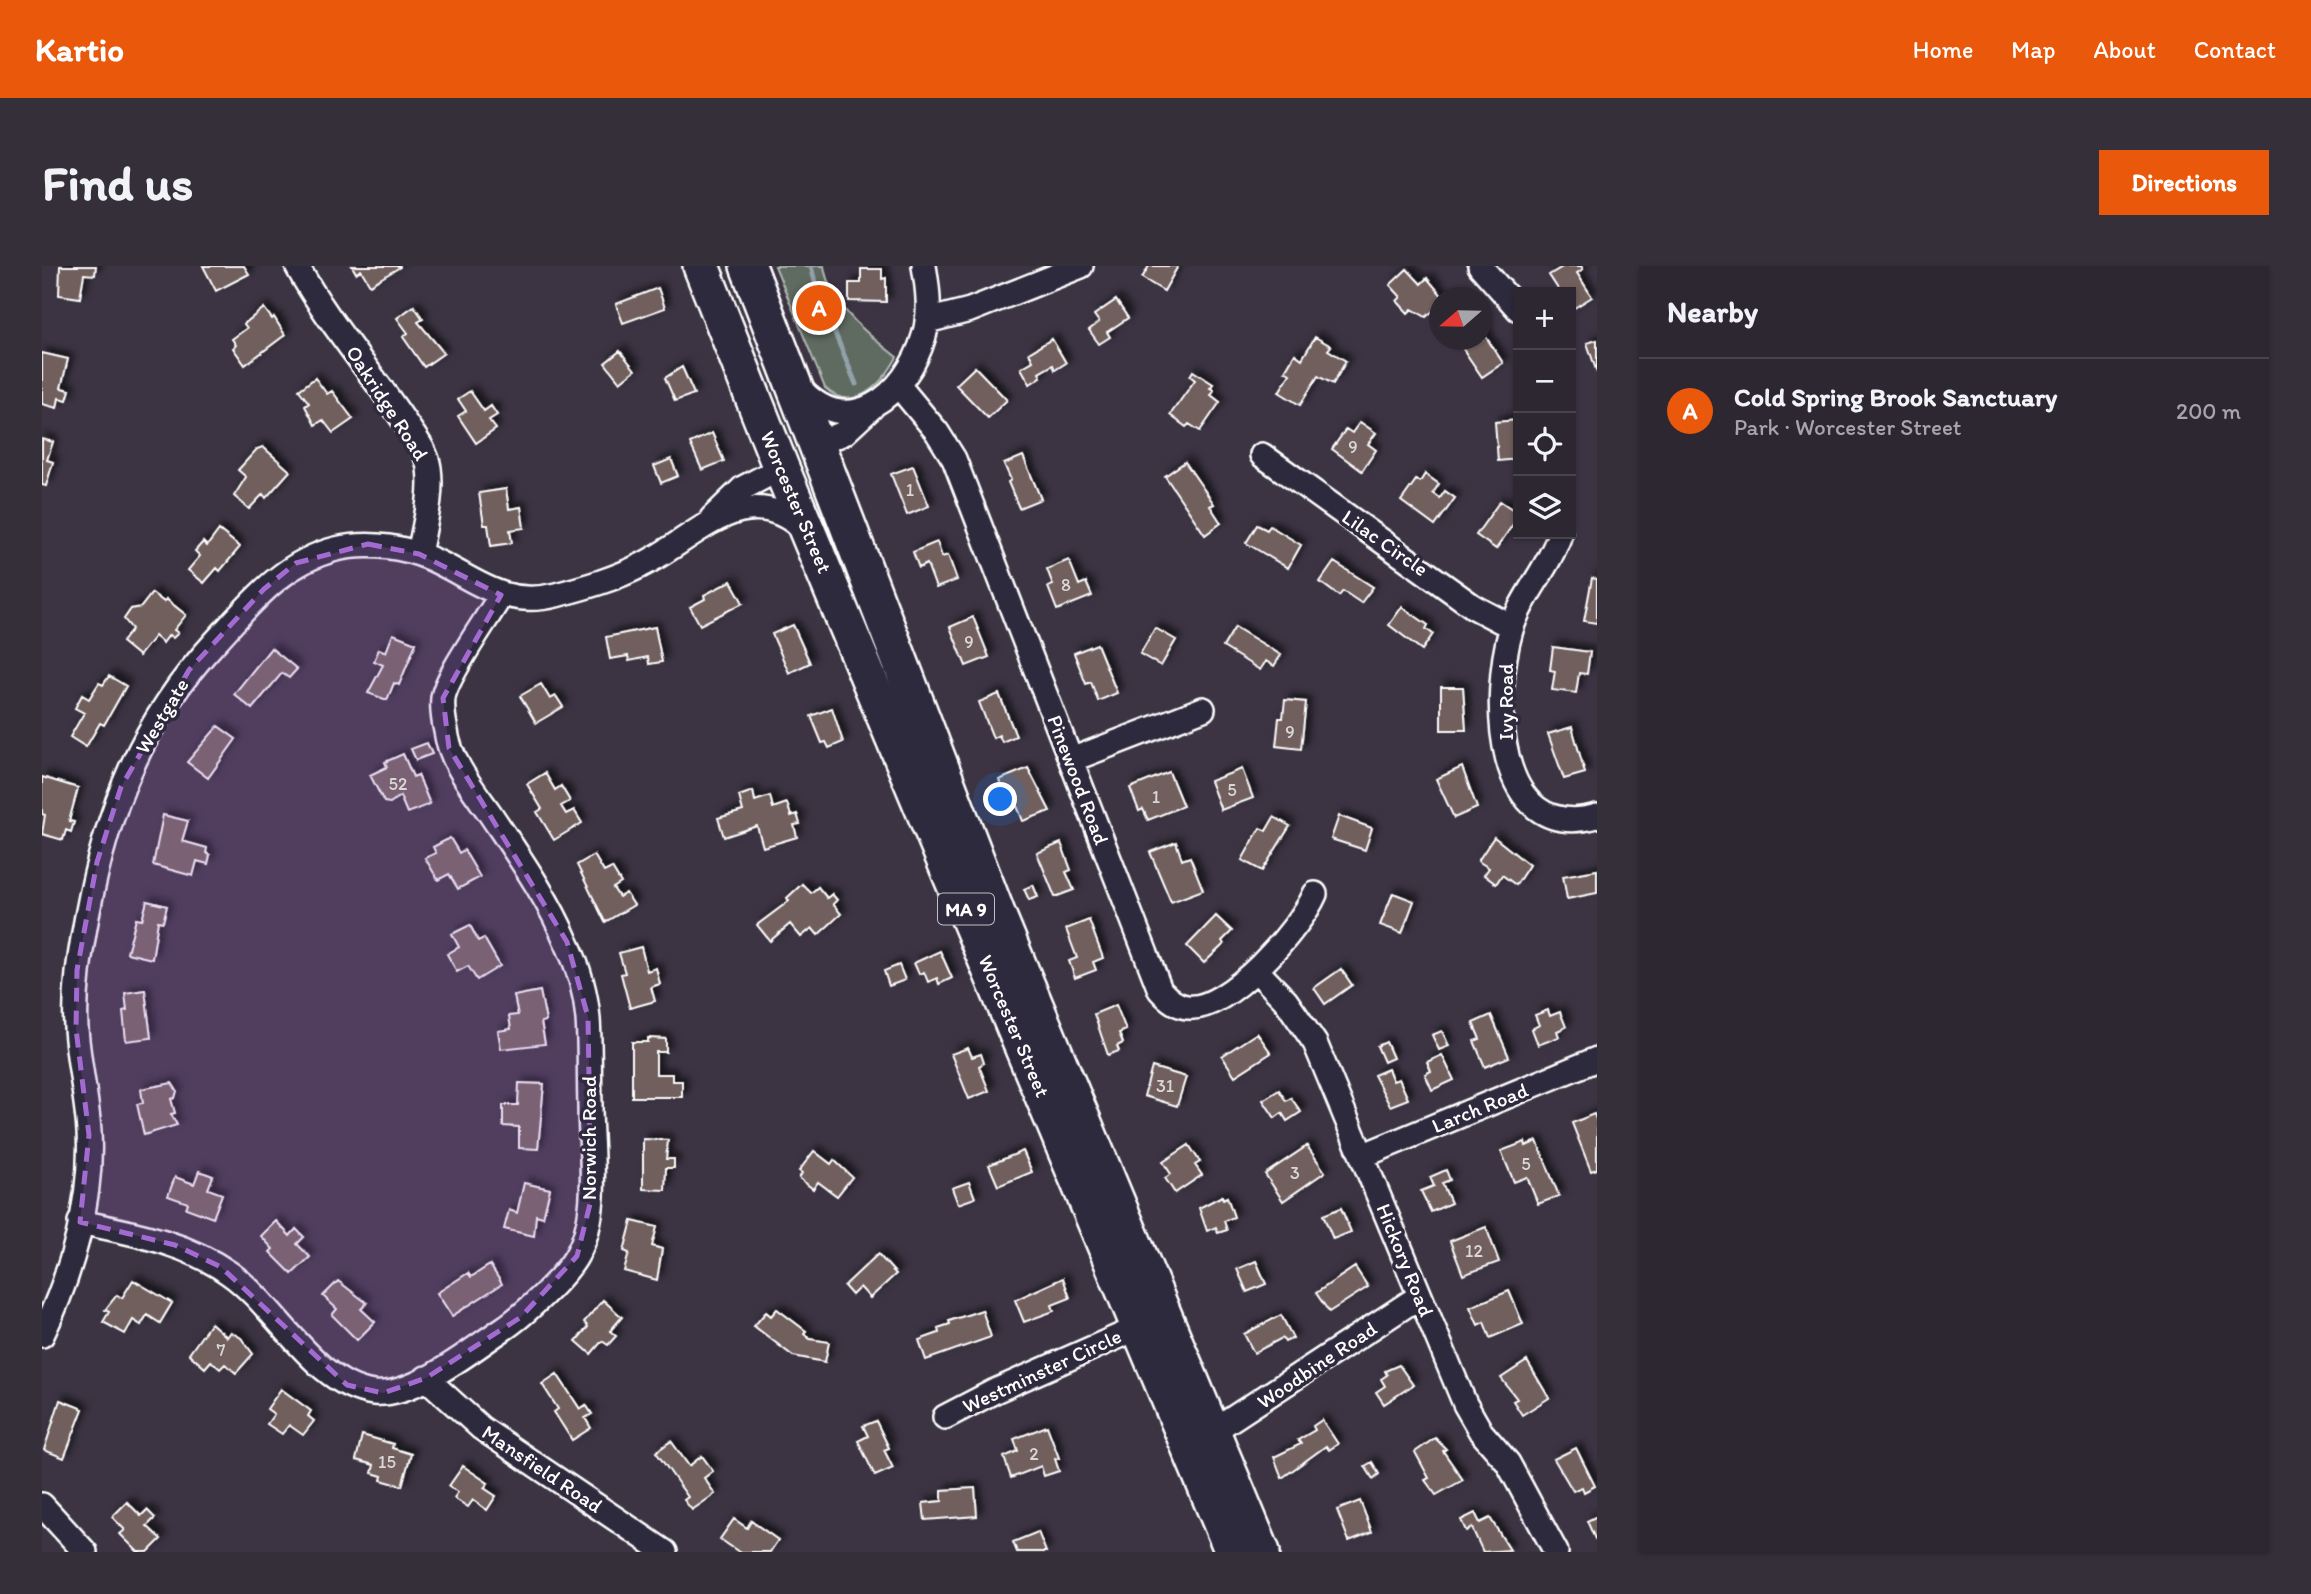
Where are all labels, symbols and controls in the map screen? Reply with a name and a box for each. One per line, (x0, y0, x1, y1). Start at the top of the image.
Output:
text: Kartio (35, 30, 124, 69)
text: Home (1913, 35, 1973, 64)
text: Map (2011, 35, 2055, 64)
text: About (2093, 35, 2156, 64)
text: Contact (2194, 35, 2276, 64)
button: Directions (2099, 150, 2269, 215)
text: Find us (42, 153, 193, 212)
pin: A (796, 282, 842, 334)
north arrow (1429, 287, 1492, 350)
map controls (1513, 287, 1576, 539)
button: + (1513, 287, 1576, 350)
text: Nearby (1667, 293, 1758, 330)
street label: Oakridge Road (341, 341, 434, 465)
button: − (1513, 350, 1576, 413)
text: Cold Spring Brook Sanctuary (1734, 381, 2057, 413)
text: A (1683, 397, 1697, 425)
text: 200 m (2176, 397, 2241, 425)
button: locate (1513, 413, 1576, 476)
text: Park · Worcester Street (1734, 413, 1961, 441)
street label: Worcester Street (755, 427, 838, 577)
house number: 9 (1348, 436, 1358, 458)
button: layers (1513, 476, 1576, 539)
house number: 1 (906, 479, 914, 501)
street label: Lilac Circle (1337, 504, 1433, 581)
house number: 8 (1061, 574, 1071, 596)
house number: 9 (964, 631, 974, 653)
street label: Ivy Road (1493, 663, 1518, 741)
street label: Westgate (129, 673, 194, 758)
street label: Pinewood Road (1042, 711, 1115, 849)
house number: 9 (1285, 721, 1295, 743)
house number: 52 (389, 773, 408, 795)
house number: 5 (1227, 779, 1237, 801)
your location (983, 782, 1017, 816)
house number: 1 (1152, 786, 1160, 808)
road number: MA 9 (938, 894, 994, 924)
street label: Worcester Street (973, 951, 1056, 1101)
house number: 31 (1156, 1075, 1174, 1097)
street label: Norwich Road (576, 1076, 601, 1200)
street label: Larch Road (1428, 1077, 1532, 1138)
house number: 5 (1521, 1153, 1531, 1175)
house number: 3 (1290, 1162, 1300, 1184)
street label: Hickory Road (1371, 1200, 1439, 1320)
house number: 12 (1465, 1240, 1483, 1262)
street label: Woodbine Road (1252, 1315, 1382, 1414)
street label: Westminster Circle (958, 1323, 1125, 1418)
house number: 7 (217, 1339, 226, 1361)
street label: Mansfield Road (477, 1419, 607, 1518)
house number: 2 (1029, 1443, 1039, 1465)
house number: 15 (378, 1451, 396, 1473)

